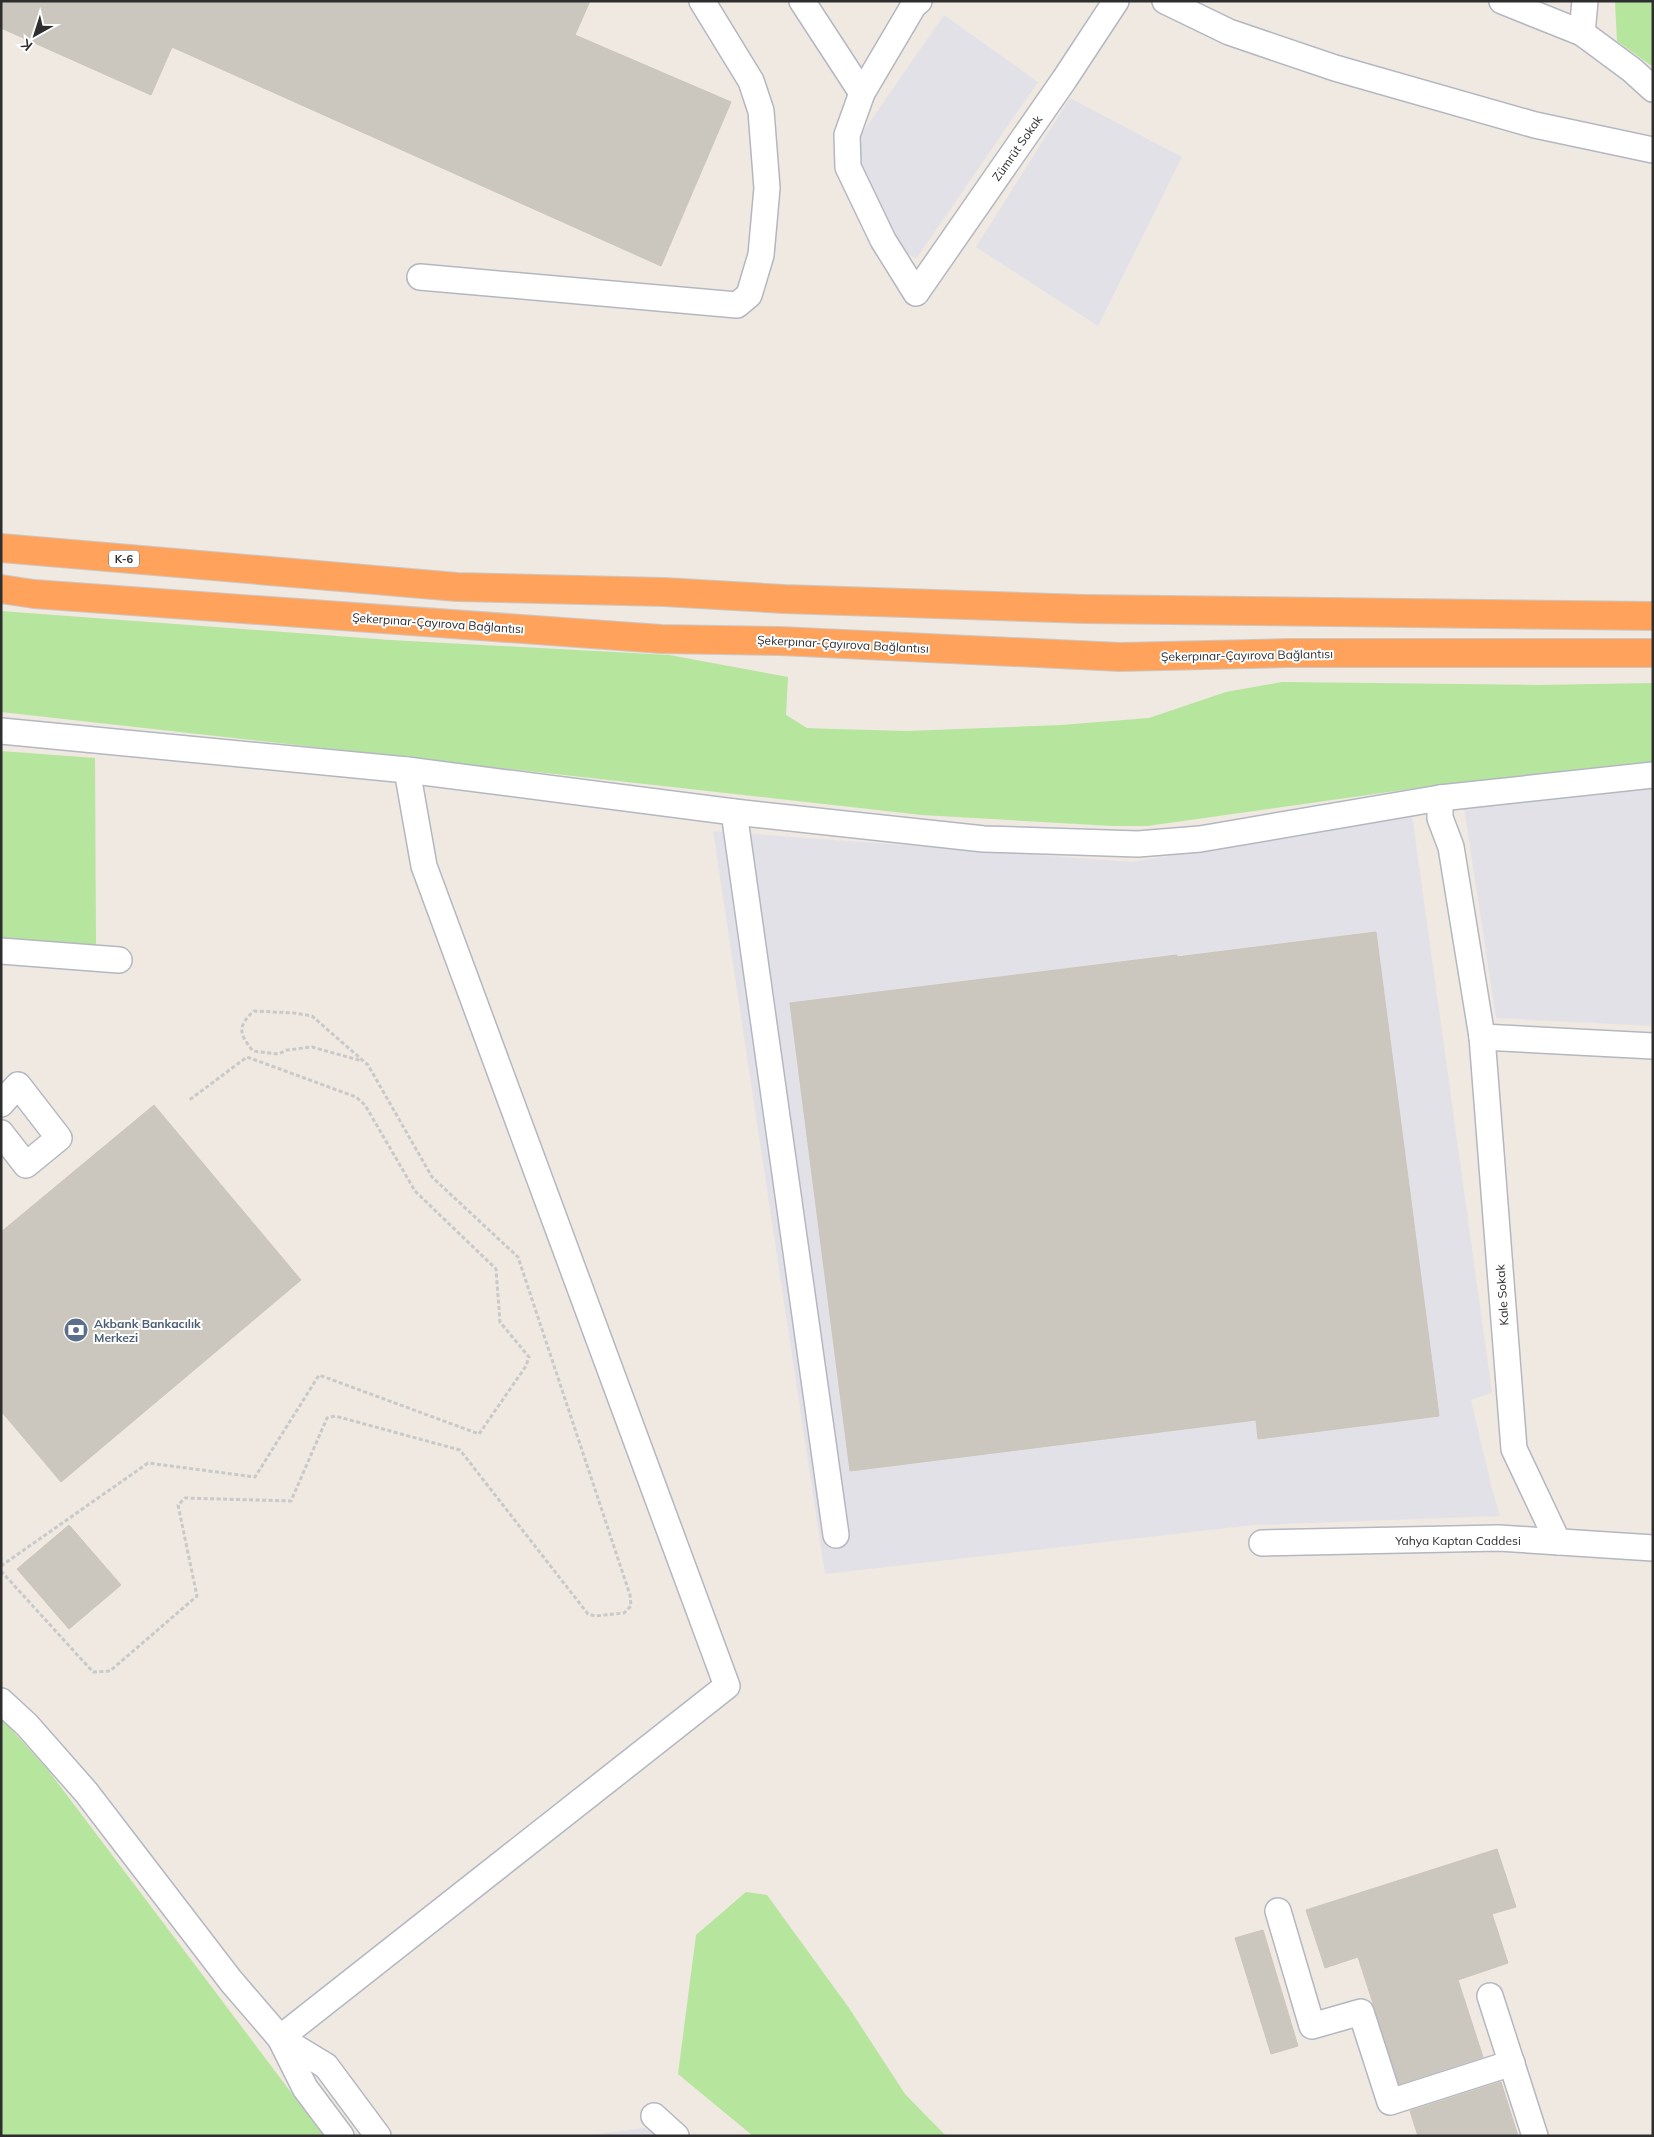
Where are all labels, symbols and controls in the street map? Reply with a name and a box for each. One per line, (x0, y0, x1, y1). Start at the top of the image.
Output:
north arrow (10, 10, 60, 60)
text: K (17, 35, 36, 55)
street label: Zümrüt Sokak (989, 112, 1046, 184)
road number: K-6 (109, 550, 139, 568)
street label: Şekerpınar-Çayırova Bağlantısı (352, 610, 524, 636)
street label: Şekerpınar-Çayırova Bağlantısı (757, 632, 929, 656)
street label: Şekerpınar-Çayırova Bağlantısı (1161, 646, 1333, 664)
street label: Kale Sokak (1492, 1263, 1512, 1326)
place label: Akbank Bankacılık Merkezi (94, 1316, 201, 1345)
bank icon: Akbank Bankacılık Merkezi (63, 1317, 89, 1343)
street label: Yahya Kaptan Caddesi (1394, 1533, 1521, 1548)

